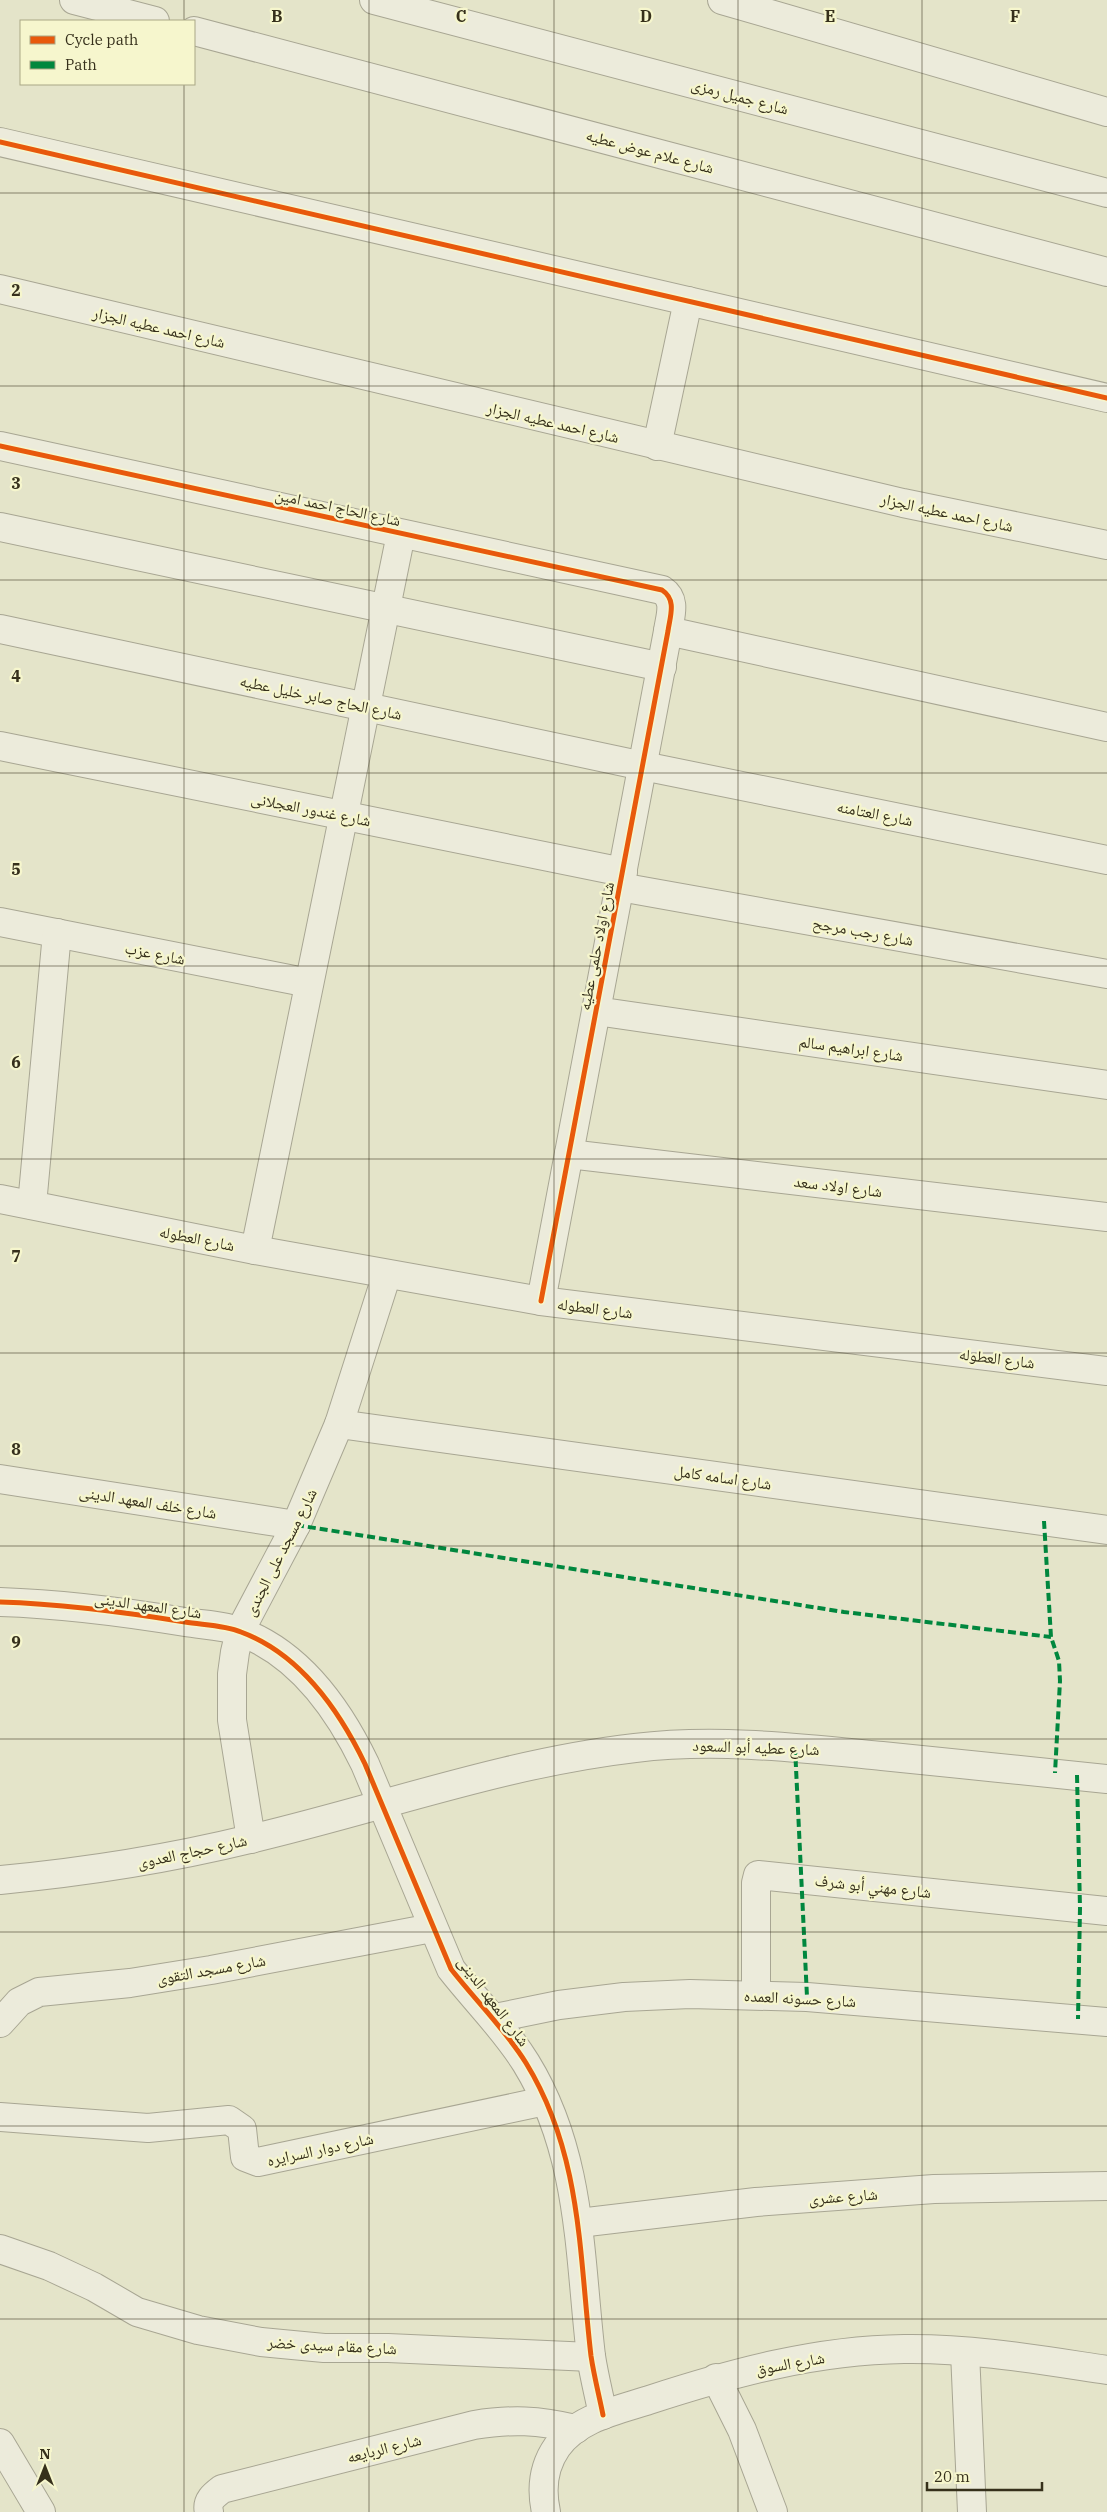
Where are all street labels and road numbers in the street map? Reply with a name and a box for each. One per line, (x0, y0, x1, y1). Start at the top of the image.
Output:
street label: شارع جميل رمزى (689, 73, 791, 120)
street label: شارع علام عوض عطيه (584, 124, 716, 179)
street label: شارع احمد عطيه الجزار (90, 302, 227, 353)
street label: شارع احمد عطيه الجزار (484, 397, 621, 448)
street label: شارع الحاج احمد امين (273, 484, 403, 531)
street label: شارع احمد عطيه الجزار (878, 488, 1015, 537)
street label: شارع الحاج صابر خليل عطيه (238, 670, 404, 725)
street label: شارع غندور العجلانى (249, 788, 373, 831)
street label: شارع العتامنه (835, 796, 915, 831)
street label: شارع اولاد حلمى عطيه (574, 880, 619, 1012)
street label: شارع رجب مرجح (811, 912, 915, 951)
street label: شارع عزب (123, 937, 187, 970)
street label: شارع ابراهيم سالم (797, 1031, 904, 1066)
street label: شارع اولاد سعد (793, 1171, 883, 1202)
street label: شارع العطوله (158, 1221, 236, 1256)
street label: شارع العطوله (556, 1293, 634, 1324)
street label: شارع العطوله (958, 1343, 1036, 1374)
street label: شارع اسامه كامل (673, 1460, 773, 1495)
street label: شارع خلف المعهد الدينى (78, 1481, 218, 1524)
street label: شارع مسجد على الجندى (239, 1485, 322, 1620)
street label: شارع المعهد الدينى (93, 1588, 203, 1623)
street label: شارع عطيه أبو السعود (692, 1735, 820, 1760)
street label: شارع حجاج العدوى (135, 1830, 249, 1873)
street label: شارع مهني أبو شرف (814, 1870, 932, 1905)
street label: شارع مسجد التقوى (155, 1950, 267, 1989)
street label: شارع المعهد الدينى (453, 1952, 534, 2051)
street label: شارع حسونه العمده (743, 1985, 857, 2012)
street label: شارع دوار السرايره (265, 2128, 375, 2171)
street label: شارع عشرى (808, 2184, 878, 2209)
street label: شارع مقام سيدى خضر (266, 2332, 397, 2359)
street label: شارع السوق (754, 2347, 826, 2380)
street label: شارع الربايعه (345, 2429, 423, 2468)

